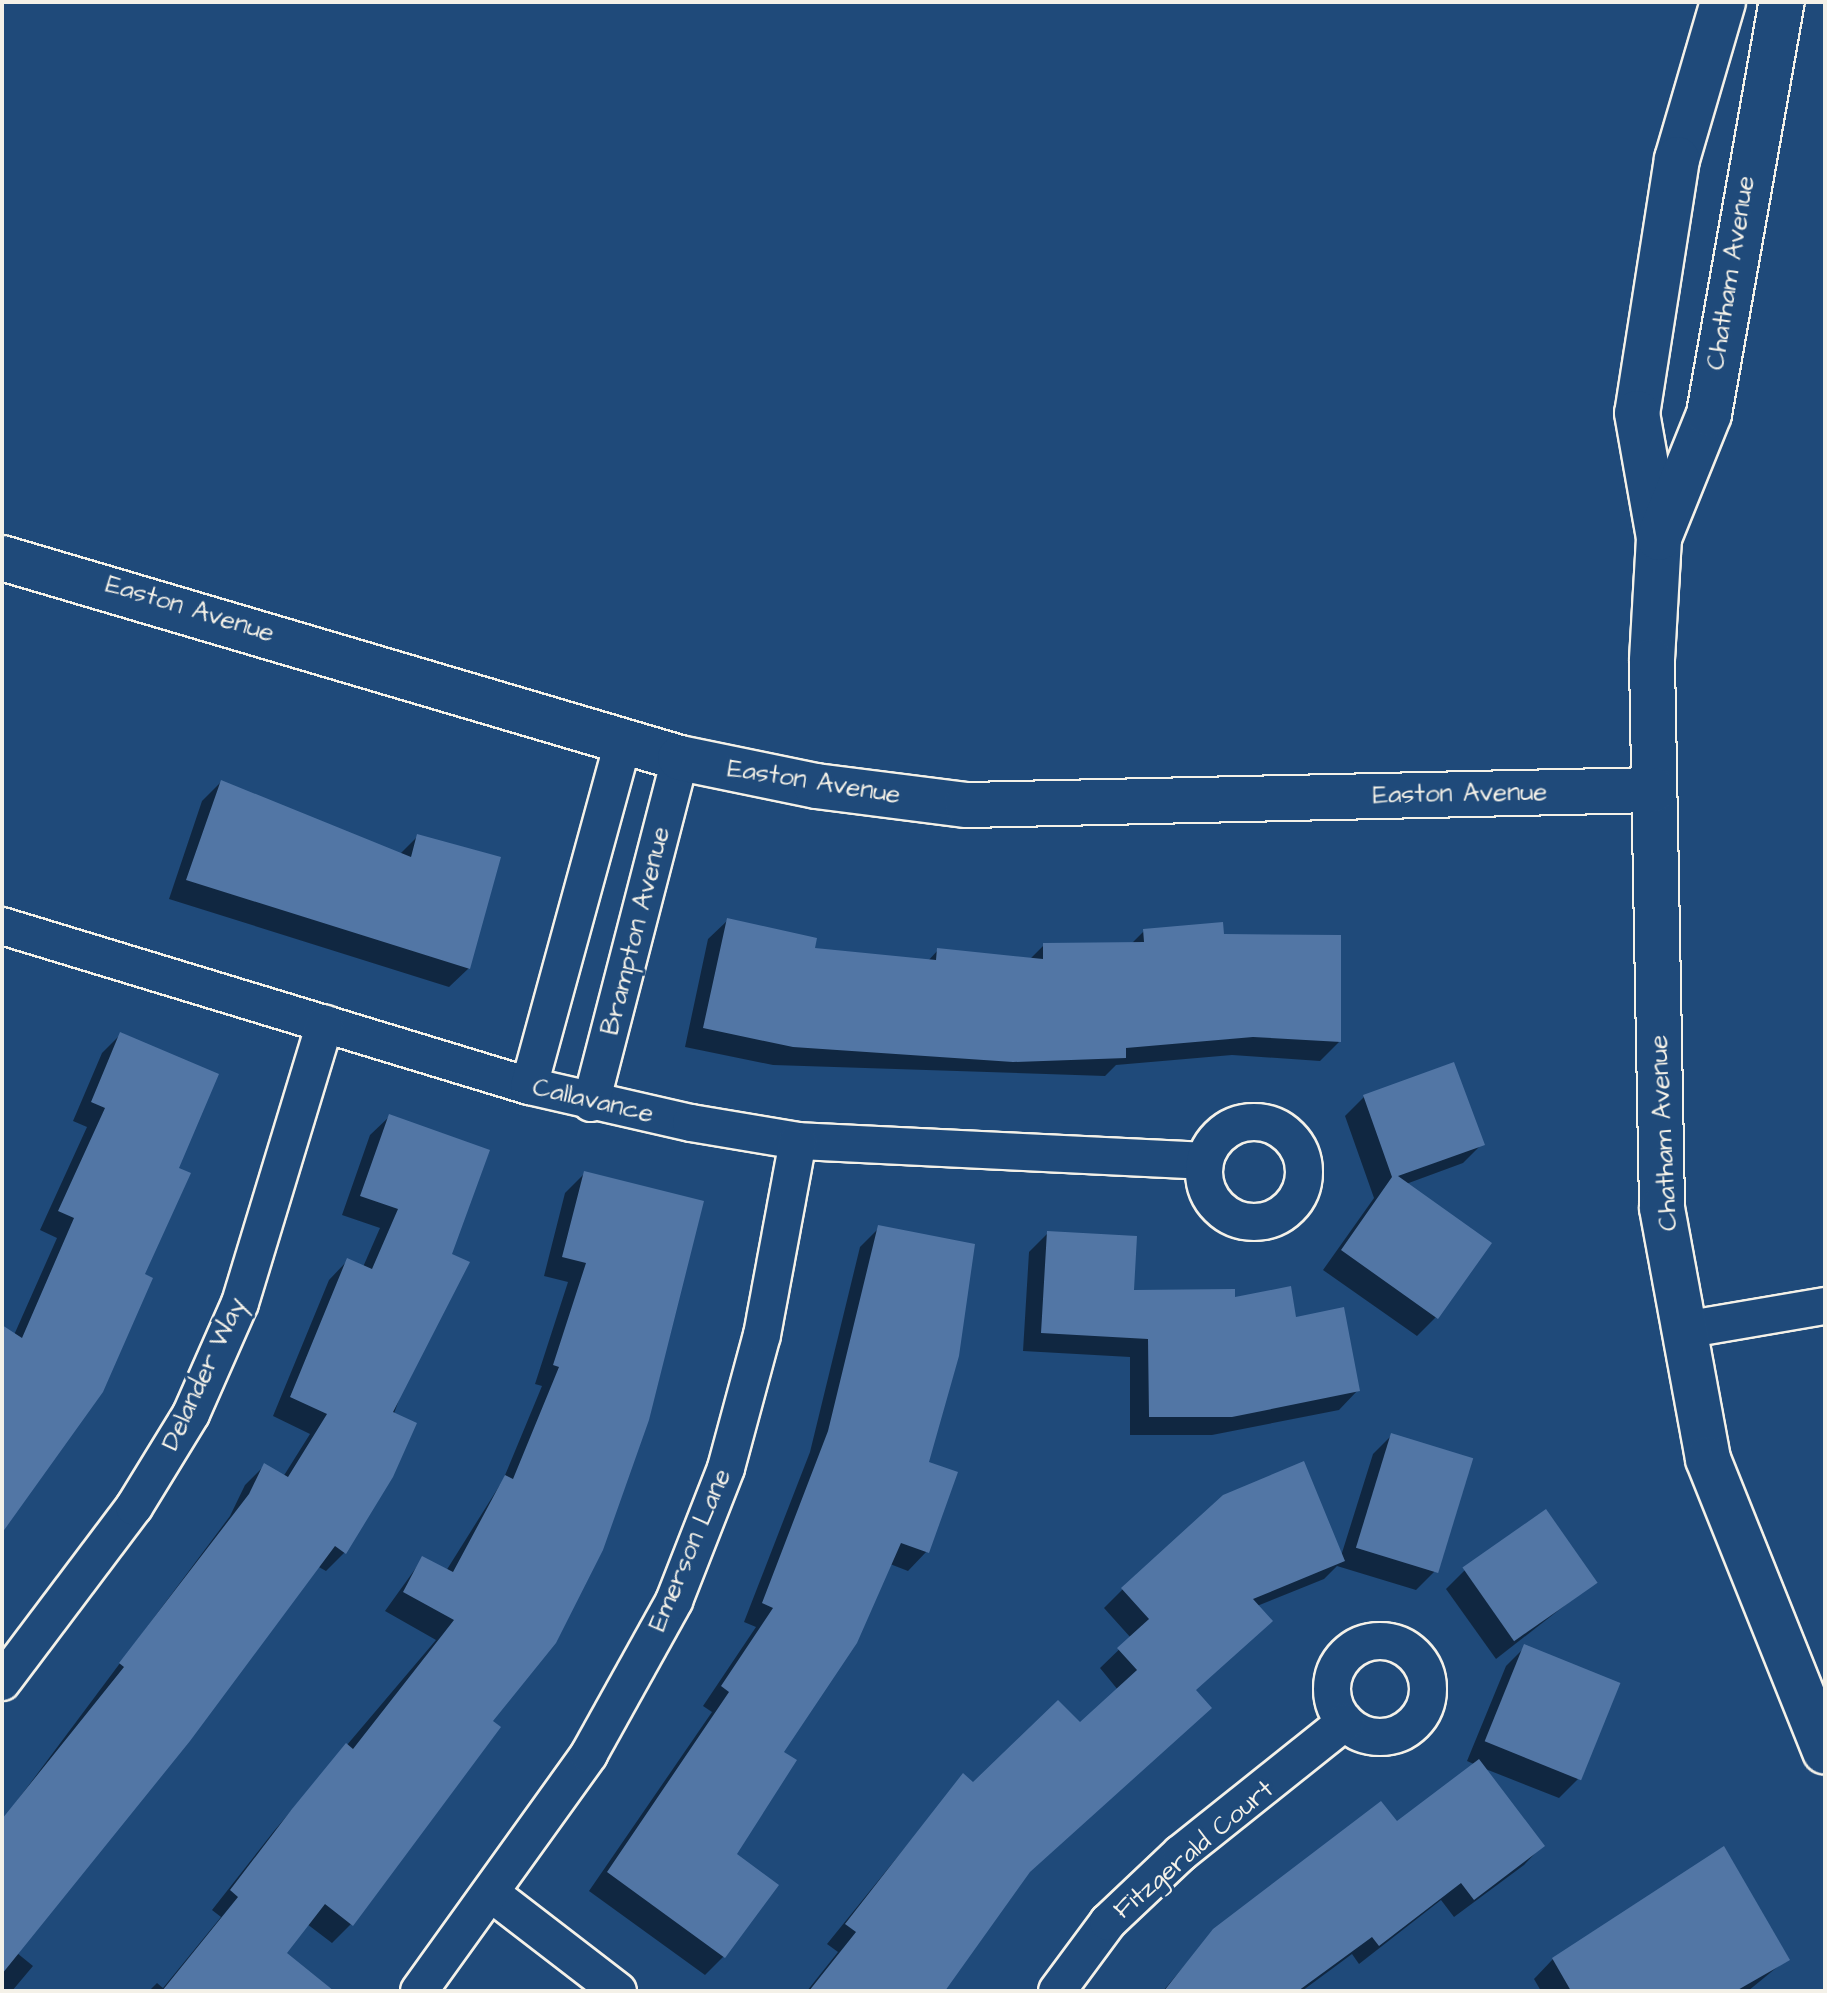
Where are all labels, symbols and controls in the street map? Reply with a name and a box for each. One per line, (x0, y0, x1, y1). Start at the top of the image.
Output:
street label: Chatham Avenue (1700, 174, 1762, 372)
street label: Easton Avenue (102, 569, 278, 649)
street label: Easton Avenue (725, 753, 903, 811)
street label: Easton Avenue (1372, 777, 1548, 811)
street label: Brampton Avenue (595, 824, 677, 1038)
street label: Chatham Avenue (1643, 1034, 1685, 1232)
street label: Callavance (529, 1072, 657, 1130)
street label: Delander Way (155, 1292, 253, 1456)
street label: Emerson Lane (642, 1464, 738, 1636)
street label: Fitzgerald Court (1108, 1774, 1280, 1926)

